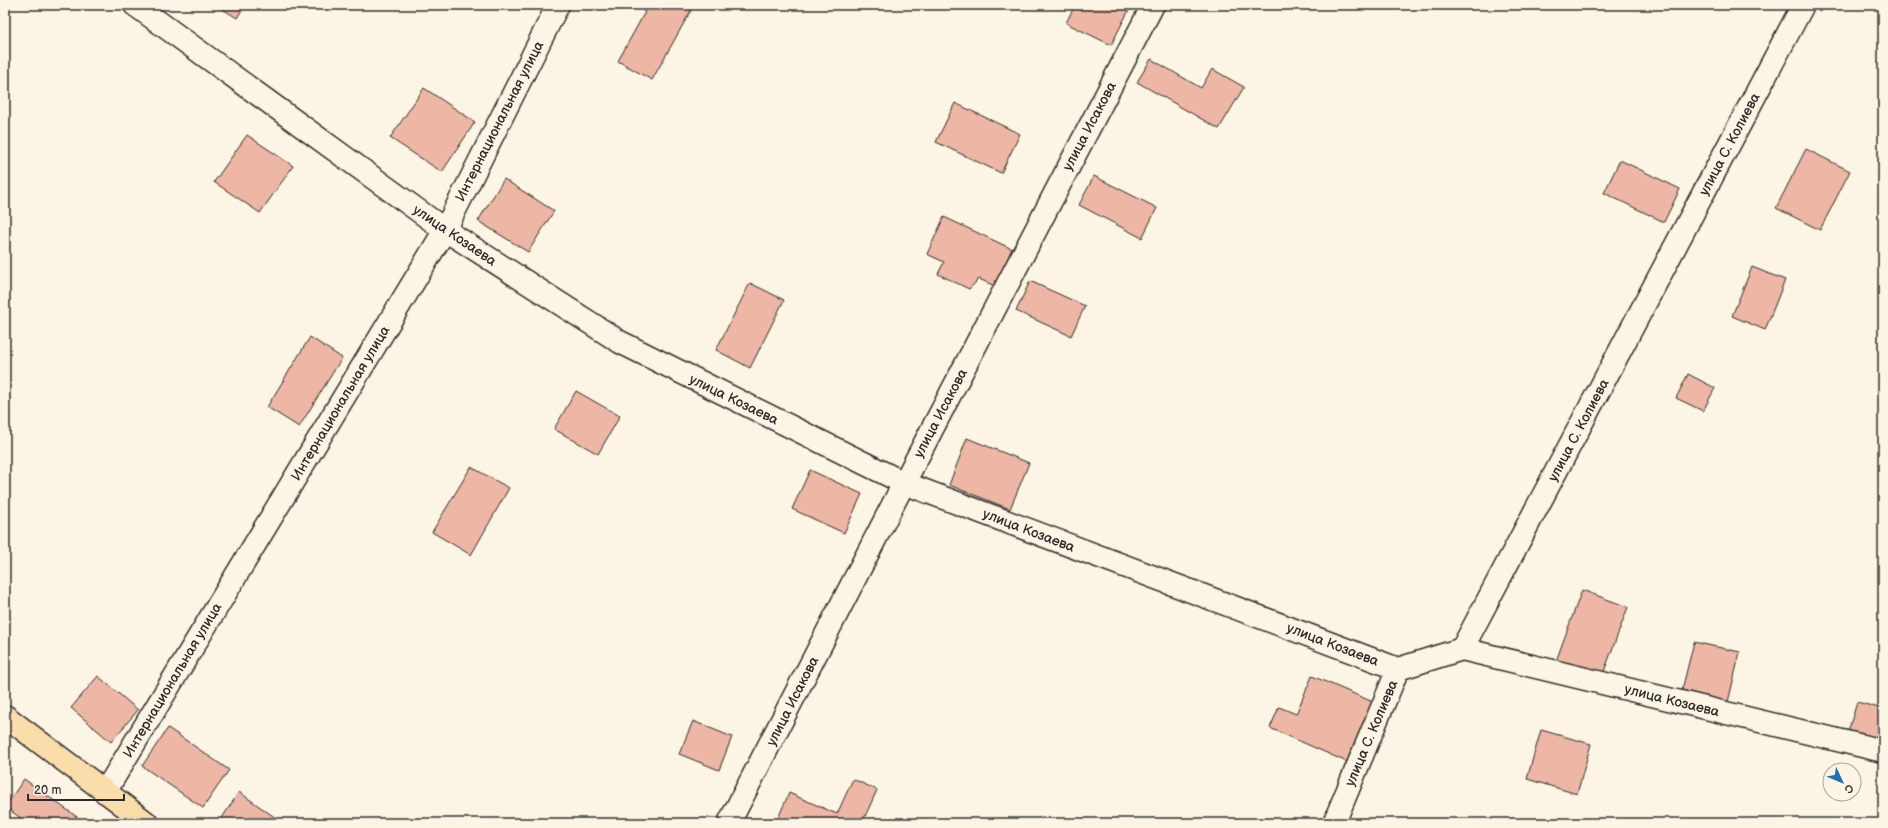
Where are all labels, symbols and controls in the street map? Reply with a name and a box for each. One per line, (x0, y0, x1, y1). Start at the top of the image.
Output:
street label: Интернациональная улица (452, 38, 548, 204)
street label: улица Исакова (1059, 78, 1120, 174)
street label: улица С. Колиева (1695, 89, 1764, 198)
street label: улица Козаева (410, 201, 500, 270)
street label: Интернациональная улица (287, 322, 394, 484)
street label: улица Исакова (910, 365, 971, 461)
street label: улица Козаева (686, 371, 782, 429)
street label: улица С. Колиева (1544, 375, 1613, 484)
street label: улица Козаева (980, 505, 1078, 556)
street label: Интернациональная улица (119, 599, 226, 761)
street label: улица Козаева (1284, 619, 1382, 670)
street label: улица Исакова (763, 653, 823, 749)
street label: улица С. Колиева (1341, 677, 1402, 789)
street label: улица Козаева (1623, 680, 1722, 721)
north arrow (1822, 762, 1862, 802)
scale bar (28, 776, 124, 802)
text: С (1841, 781, 1856, 796)
text: 20 m (34, 783, 61, 798)

